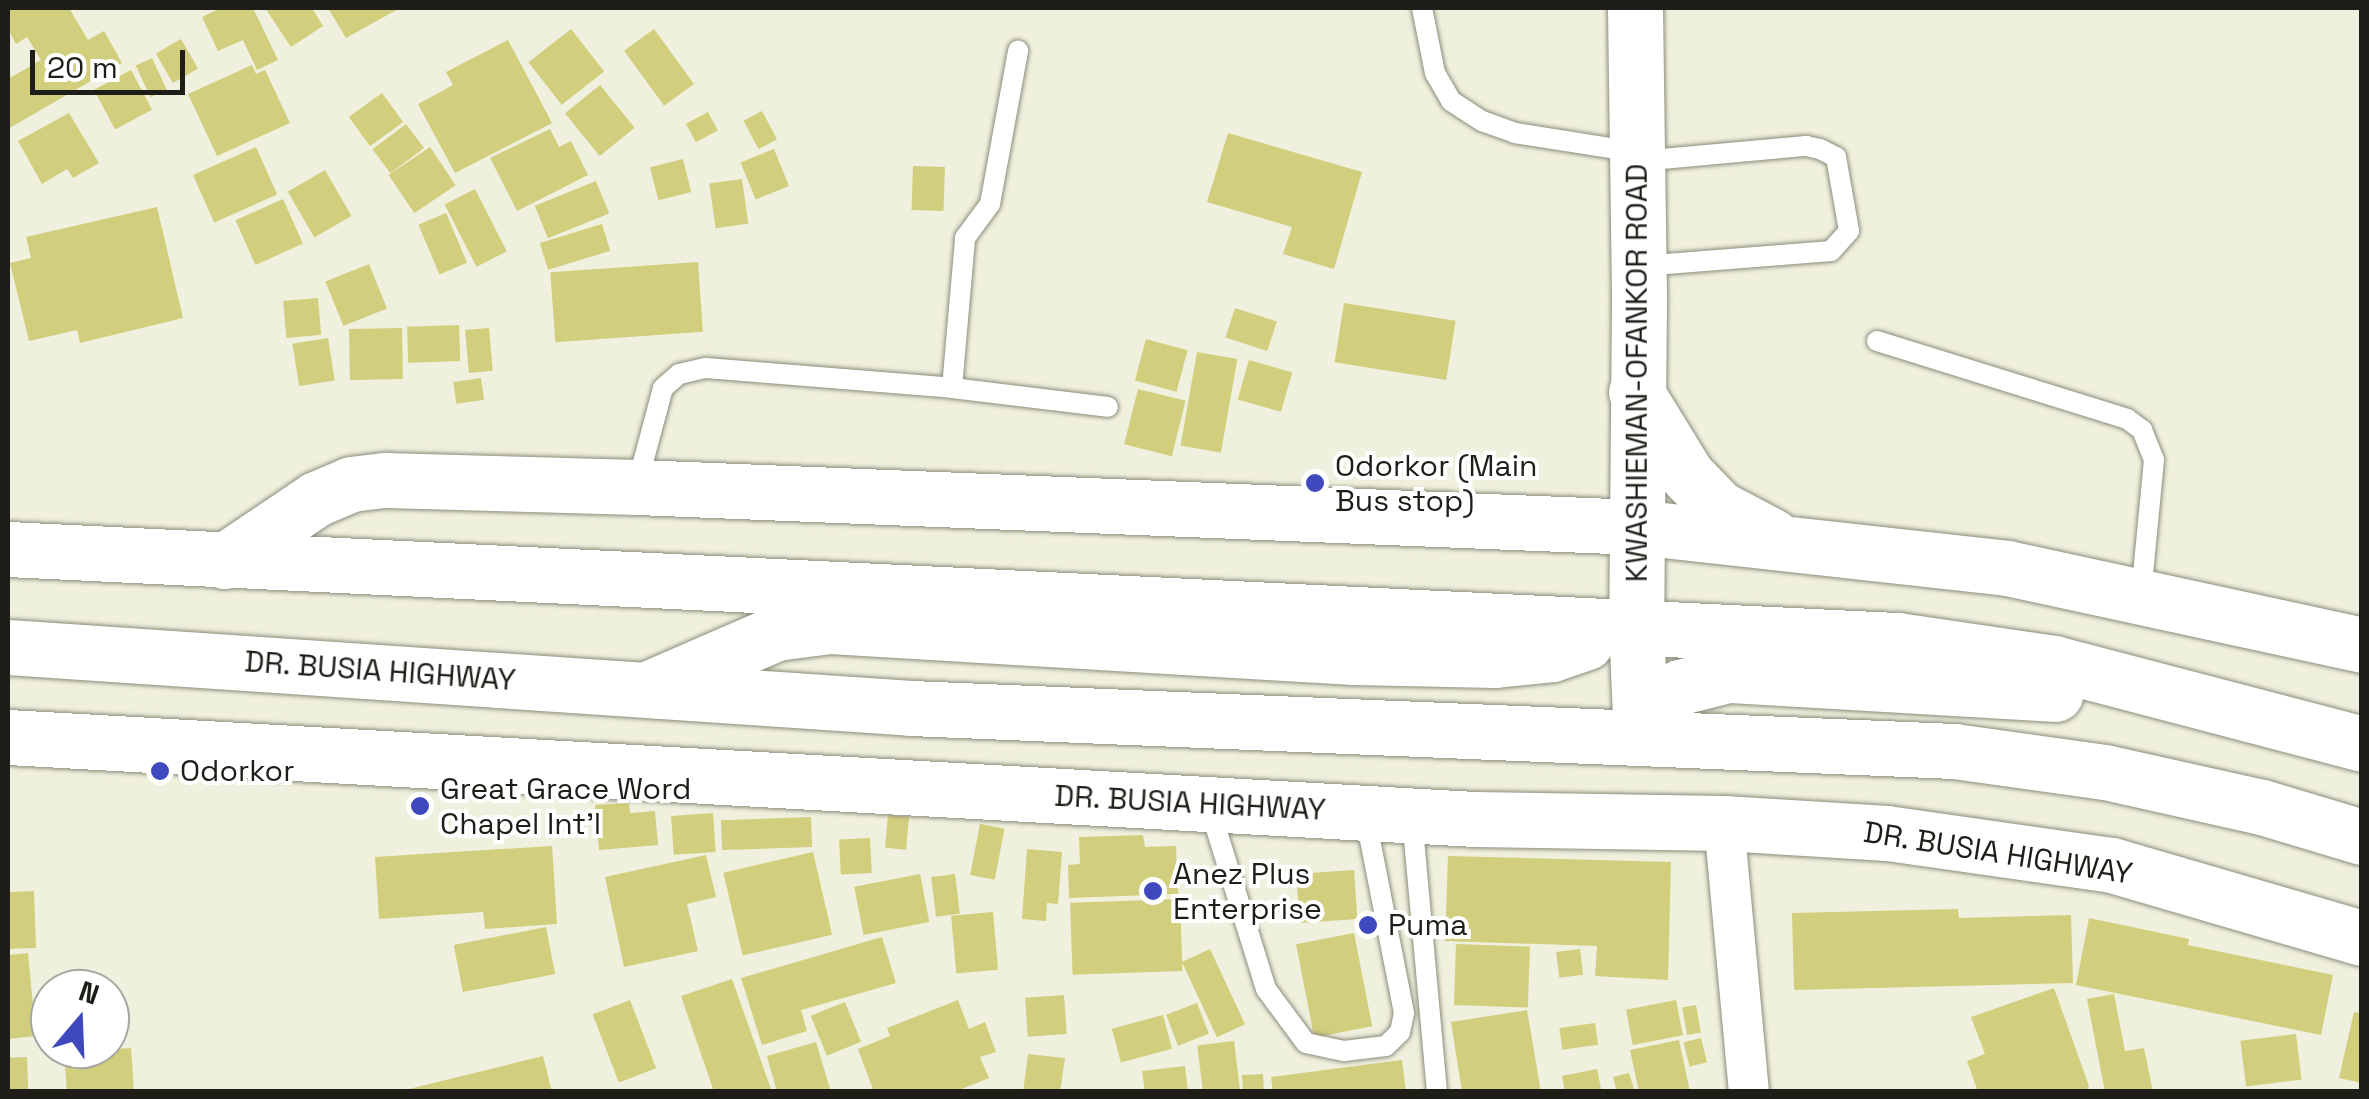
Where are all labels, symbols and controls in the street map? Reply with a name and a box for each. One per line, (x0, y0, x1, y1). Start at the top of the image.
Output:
scale bar (35, 30, 190, 92)
text: 20 m (47, 48, 118, 87)
street label: KWASHIEMAN-OFANKOR ROAD (1619, 164, 1655, 582)
place label: Odorkor (Main Bus stop) (1335, 448, 1537, 518)
marker: Odorkor (Main Bus stop) (1304, 472, 1326, 494)
street label: DR. BUSIA HIGHWAY (243, 644, 517, 698)
place label: Odorkor (180, 753, 294, 789)
marker: Odorkor (149, 760, 171, 782)
place label: Great Grace Word Chapel Int'l (440, 771, 691, 842)
street label: DR. BUSIA HIGHWAY (1053, 778, 1327, 828)
marker: Great Grace Word Chapel Int'l (409, 795, 431, 817)
street label: DR. BUSIA HIGHWAY (1860, 814, 2136, 892)
place label: Anez Plus Enterprise (1173, 856, 1322, 926)
marker: Anez Plus Enterprise (1142, 880, 1164, 902)
place label: Puma (1388, 907, 1467, 943)
marker: Puma (1357, 914, 1379, 936)
north arrow (30, 969, 130, 1069)
text: N (74, 972, 104, 1013)

